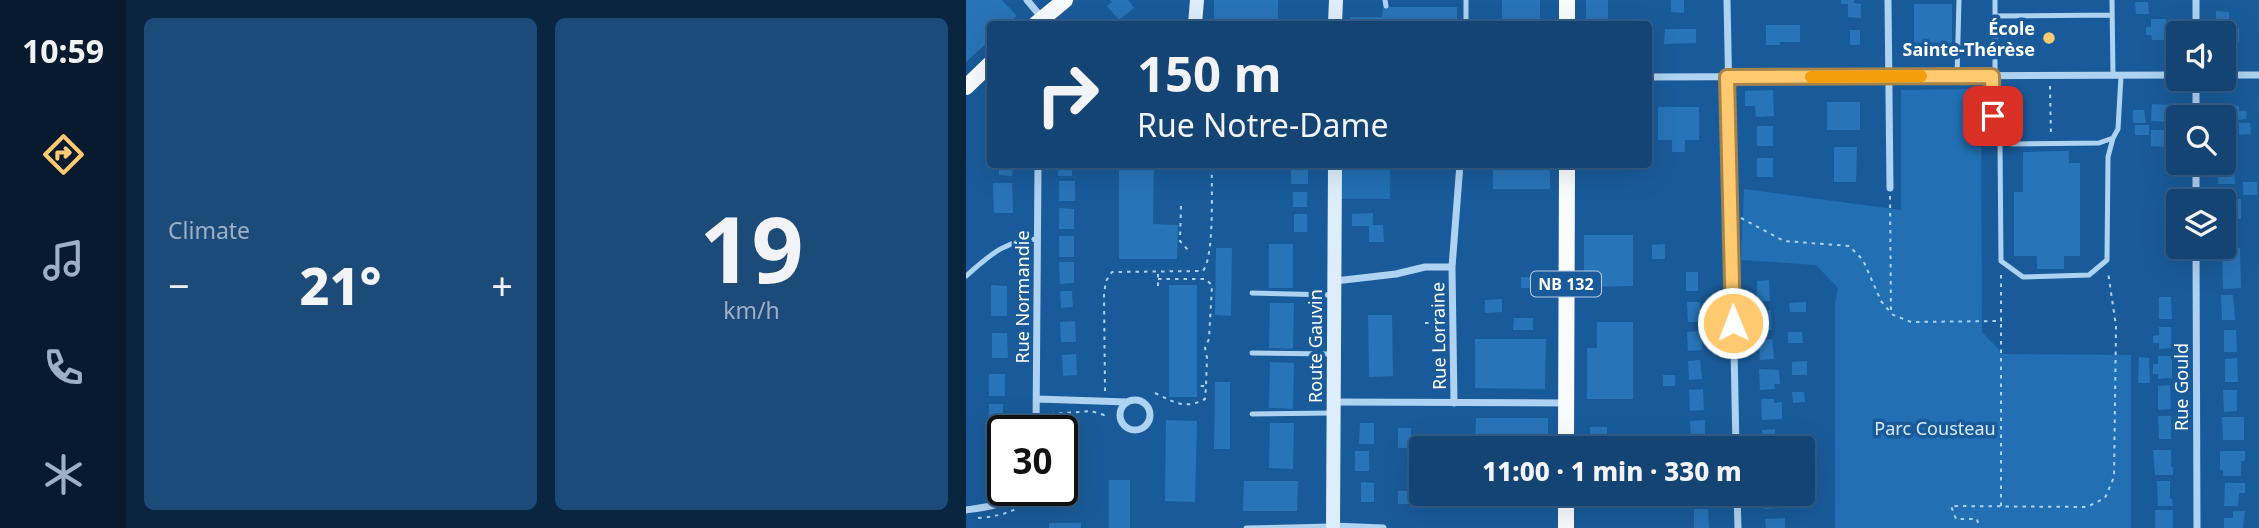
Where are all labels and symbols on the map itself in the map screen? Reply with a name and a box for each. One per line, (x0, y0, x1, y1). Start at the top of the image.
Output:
place label: École Sainte-Thérèse (1903, 16, 2035, 61)
marker: École Sainte-Thérèse (2041, 30, 2057, 46)
pin (1963, 86, 2023, 146)
street label: Rue Normandie (1010, 230, 1034, 364)
road number: NB 132 (1531, 272, 1601, 296)
street label: Rue Lorraine (1425, 282, 1451, 390)
position arrow (1696, 286, 1770, 360)
street label: Route Gauvin (1303, 289, 1327, 403)
street label: Rue Gould (2169, 343, 2193, 431)
speed limit sign: 30 (987, 415, 1078, 506)
park label: Parc Cousteau (1874, 416, 1996, 440)

